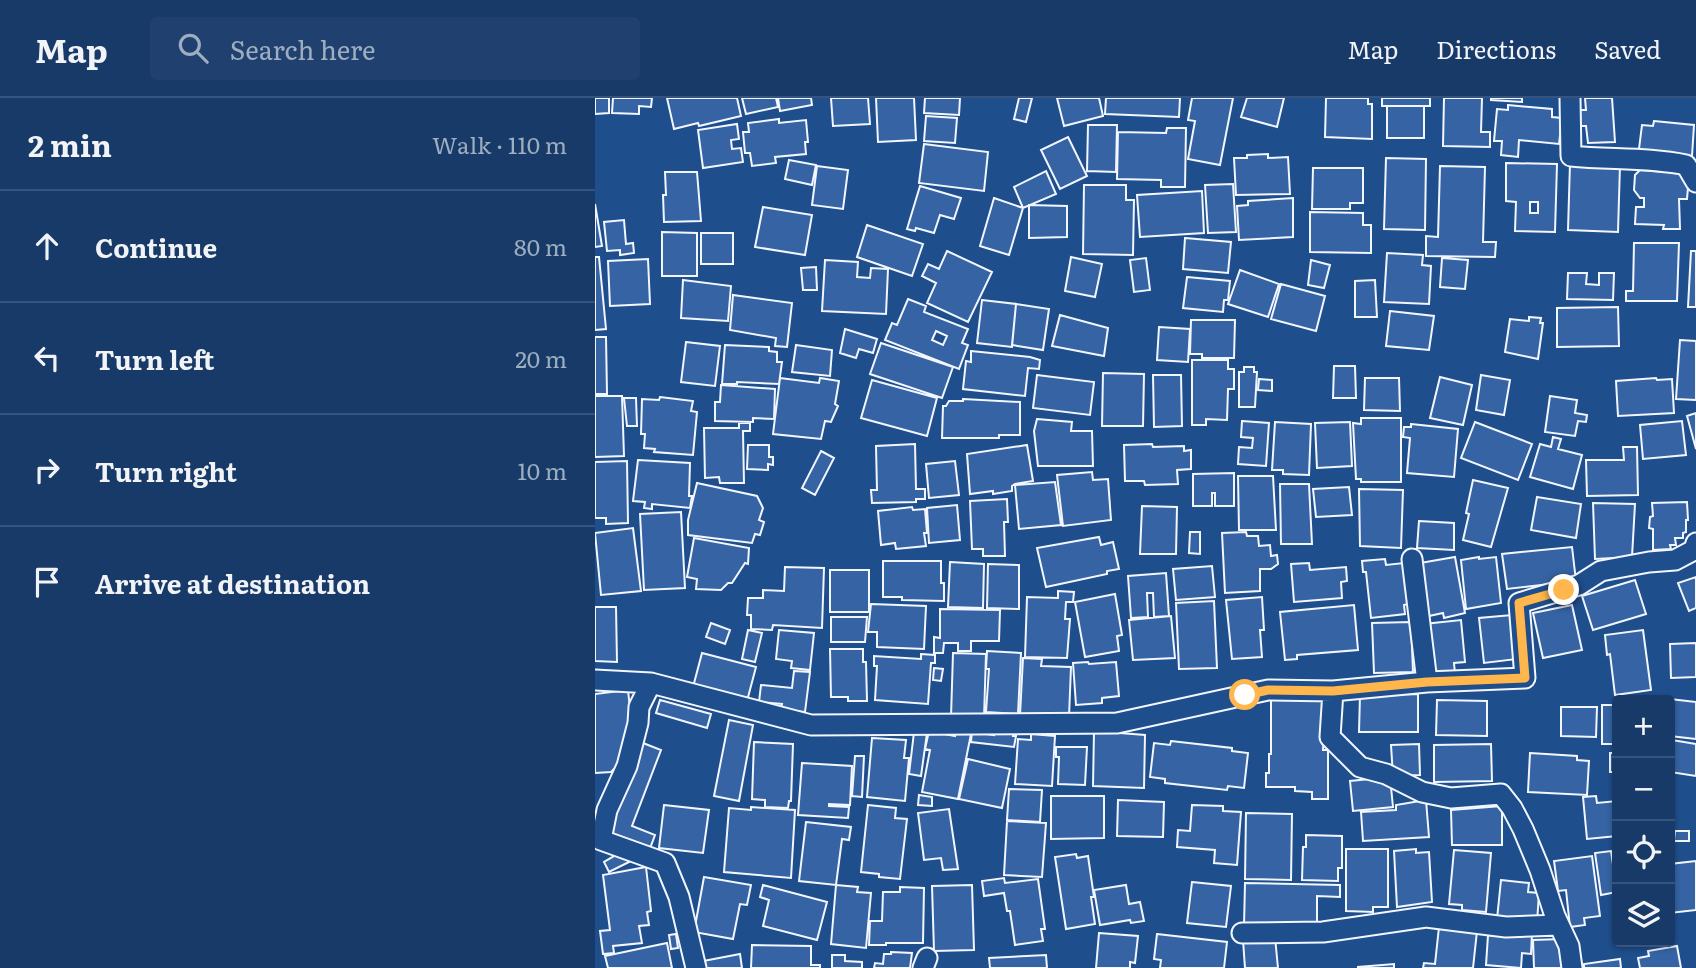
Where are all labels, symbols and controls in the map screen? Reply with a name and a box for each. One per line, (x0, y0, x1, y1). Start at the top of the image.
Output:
search box (150, 17, 640, 80)
text: Map (35, 24, 108, 73)
icon: search (174, 29, 212, 67)
text: Search here (230, 29, 376, 68)
text: Map (1347, 31, 1398, 66)
text: Directions (1436, 31, 1556, 66)
text: Saved (1594, 31, 1661, 66)
text: 2 min (28, 122, 112, 166)
text: Walk · 110 m (432, 127, 567, 161)
icon: ahead (28, 227, 66, 265)
text: Continue (95, 227, 217, 266)
text: 80 m (514, 229, 567, 263)
icon: left (28, 339, 66, 377)
text: Turn left (95, 339, 214, 378)
text: 20 m (515, 341, 567, 375)
icon: right (28, 451, 66, 489)
text: Turn right (95, 451, 237, 490)
text: 10 m (517, 453, 567, 487)
icon: arrive (28, 563, 66, 601)
text: Arrive at destination (95, 563, 370, 602)
route end (1548, 574, 1579, 605)
route start (1229, 679, 1260, 710)
map controls (1612, 695, 1675, 947)
button: + (1612, 695, 1675, 758)
button: − (1612, 758, 1675, 821)
button: locate (1612, 821, 1675, 884)
button: layers (1612, 884, 1675, 947)

